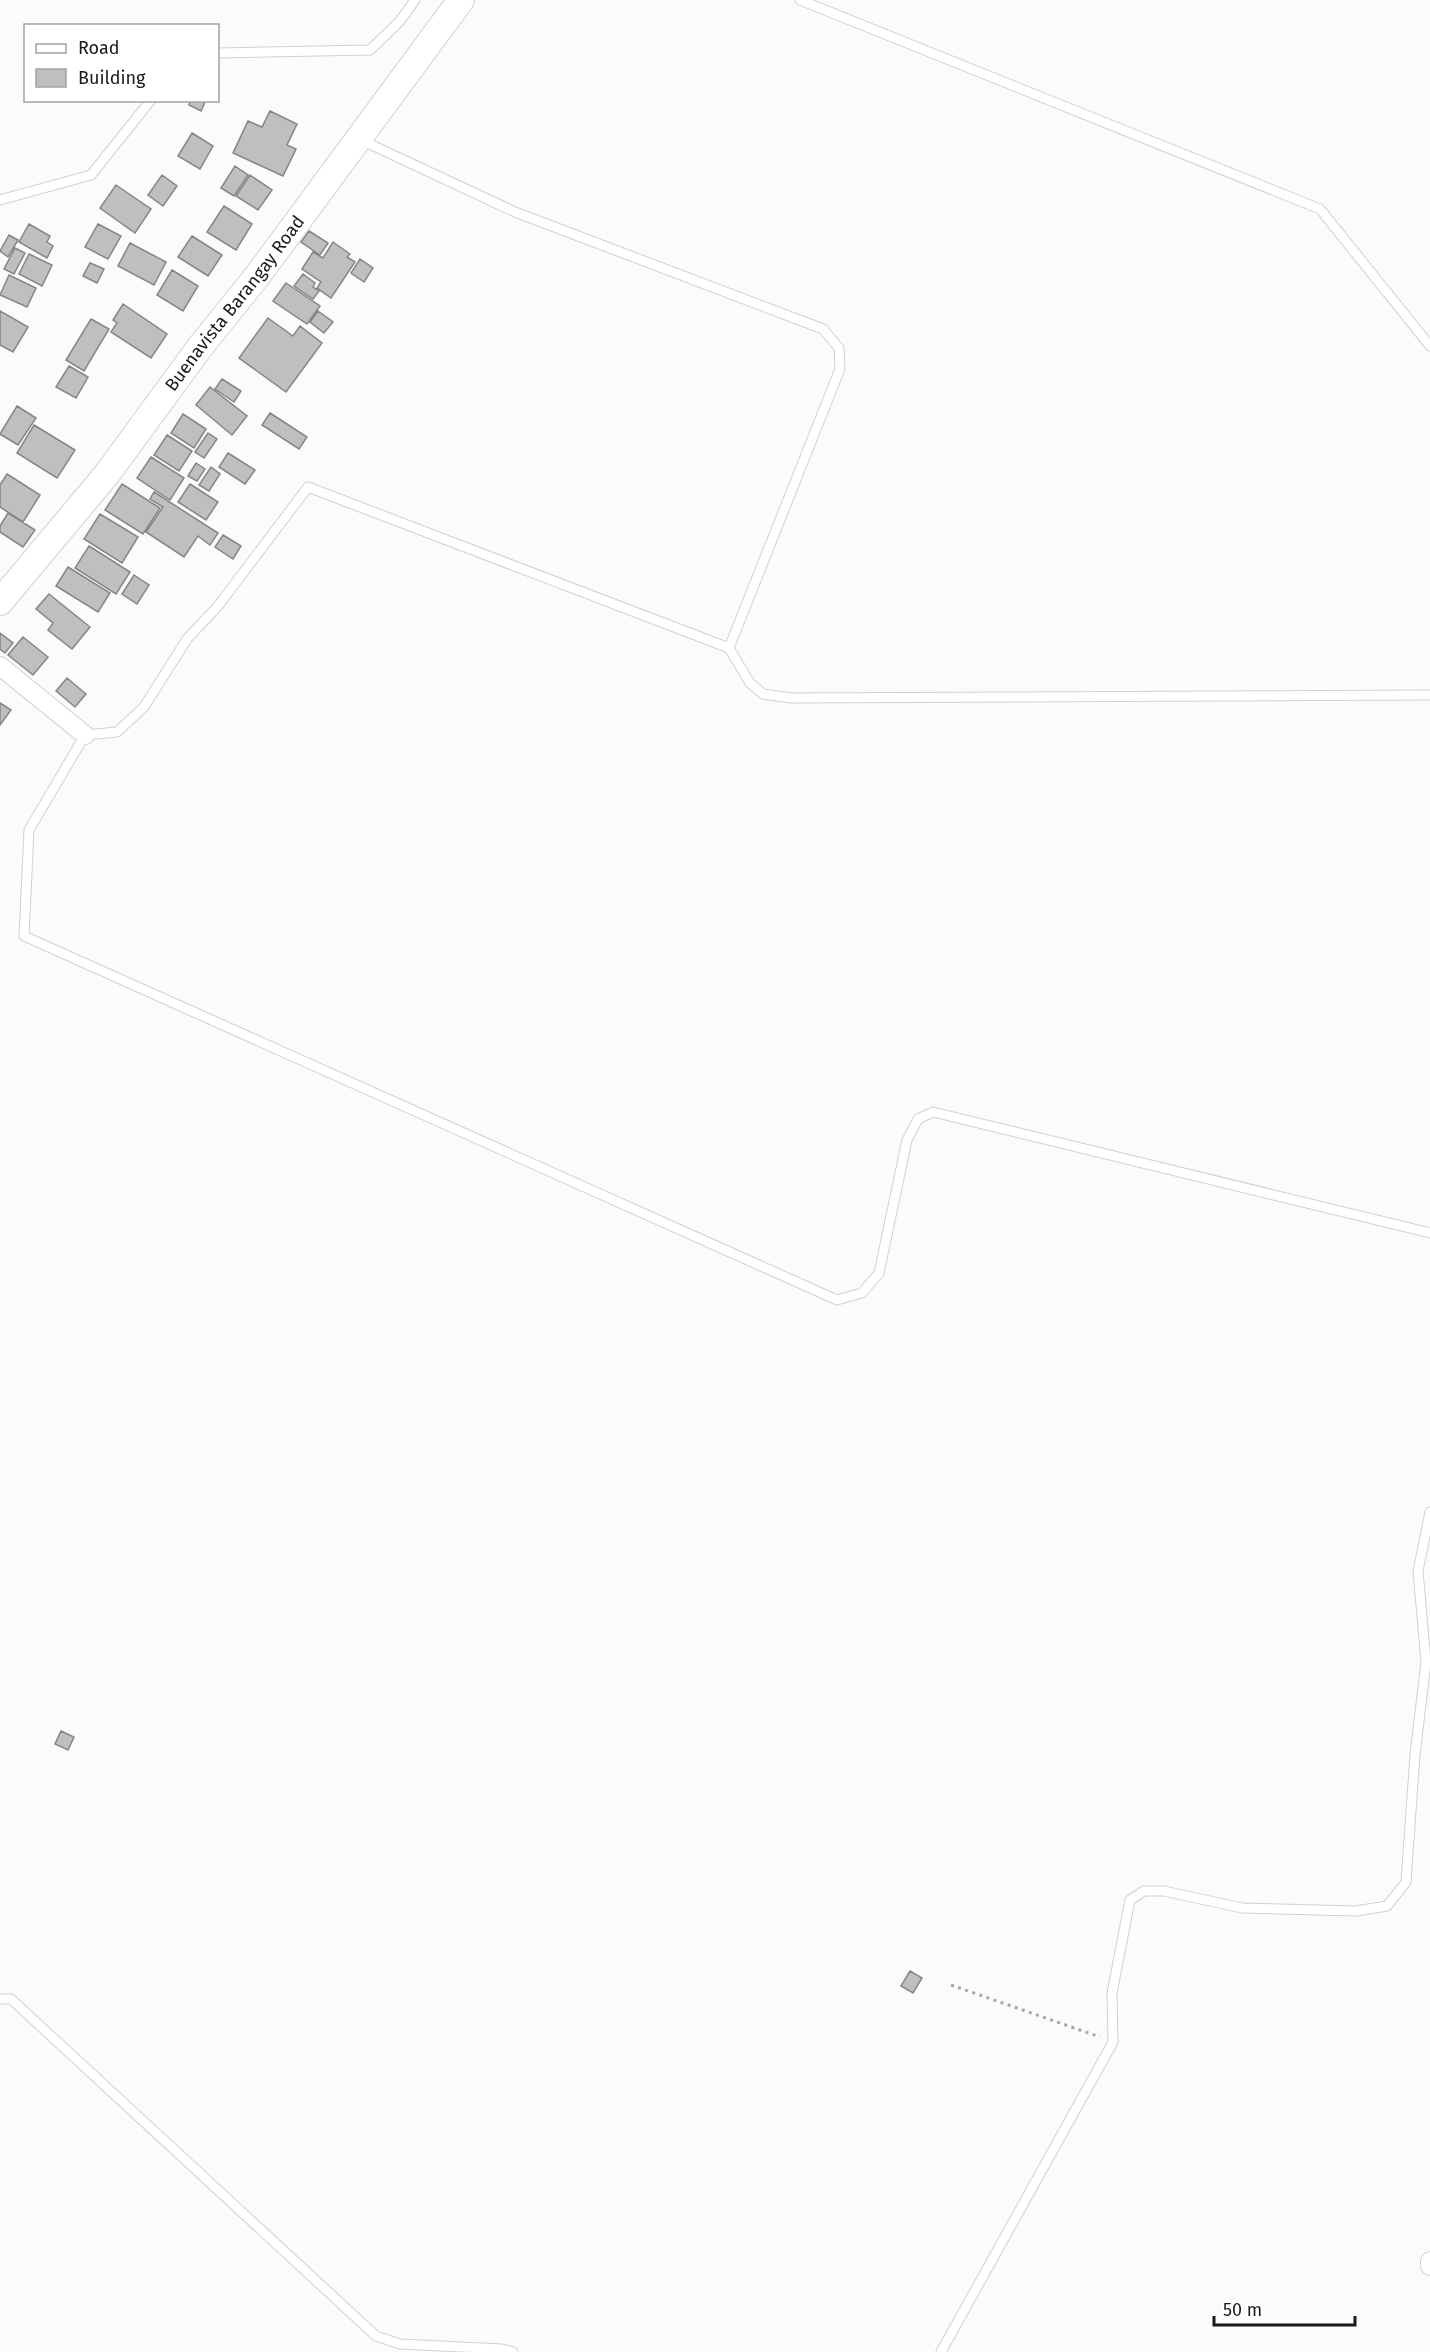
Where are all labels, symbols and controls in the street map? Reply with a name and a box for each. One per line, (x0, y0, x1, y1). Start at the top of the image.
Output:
legend (24, 24, 219, 102)
text: Road (78, 37, 120, 59)
text: Building (78, 67, 146, 89)
street label: Buenavista Barangay Road (160, 211, 309, 396)
scale bar (1214, 2289, 1355, 2327)
text: 50 m (1223, 2299, 1262, 2321)

